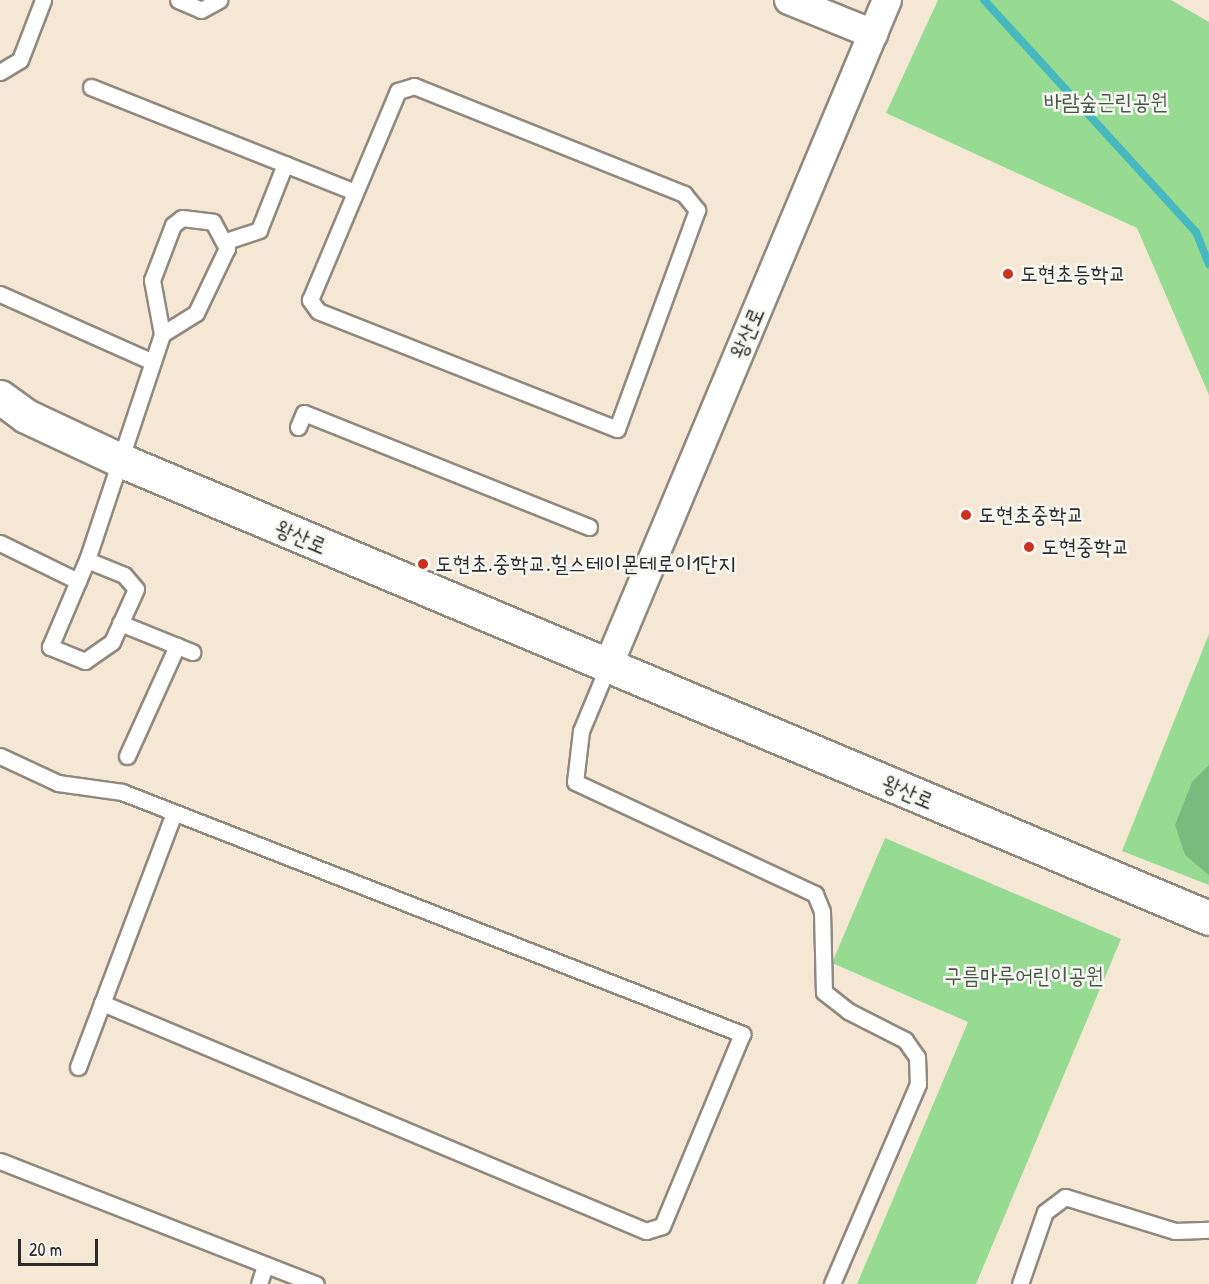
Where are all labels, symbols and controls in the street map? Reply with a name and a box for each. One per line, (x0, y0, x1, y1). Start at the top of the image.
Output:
park label: 바람숲근린공원 (1044, 89, 1168, 115)
place label: 도현초등학교 (1020, 261, 1126, 287)
marker: 도현초등학교 (1001, 267, 1015, 281)
street label: 왕산로 (724, 303, 770, 363)
place label: 도현초중학교 (978, 502, 1084, 528)
marker: 도현초중학교 (959, 508, 973, 522)
street label: 왕산로 (271, 514, 331, 560)
place label: 도현중학교 (1041, 534, 1130, 560)
marker: 도현중학교 (1022, 540, 1036, 554)
place label: 도현초.중학교.힐스테이몬테로이1단지 (435, 551, 736, 577)
marker: 도현초.중학교.힐스테이몬테로이1단지 (416, 557, 430, 571)
street label: 왕산로 (878, 769, 938, 815)
park label: 구름마루어린이공원 (944, 963, 1104, 989)
scale bar (21, 1227, 100, 1265)
text: 20 m (29, 1237, 62, 1262)

